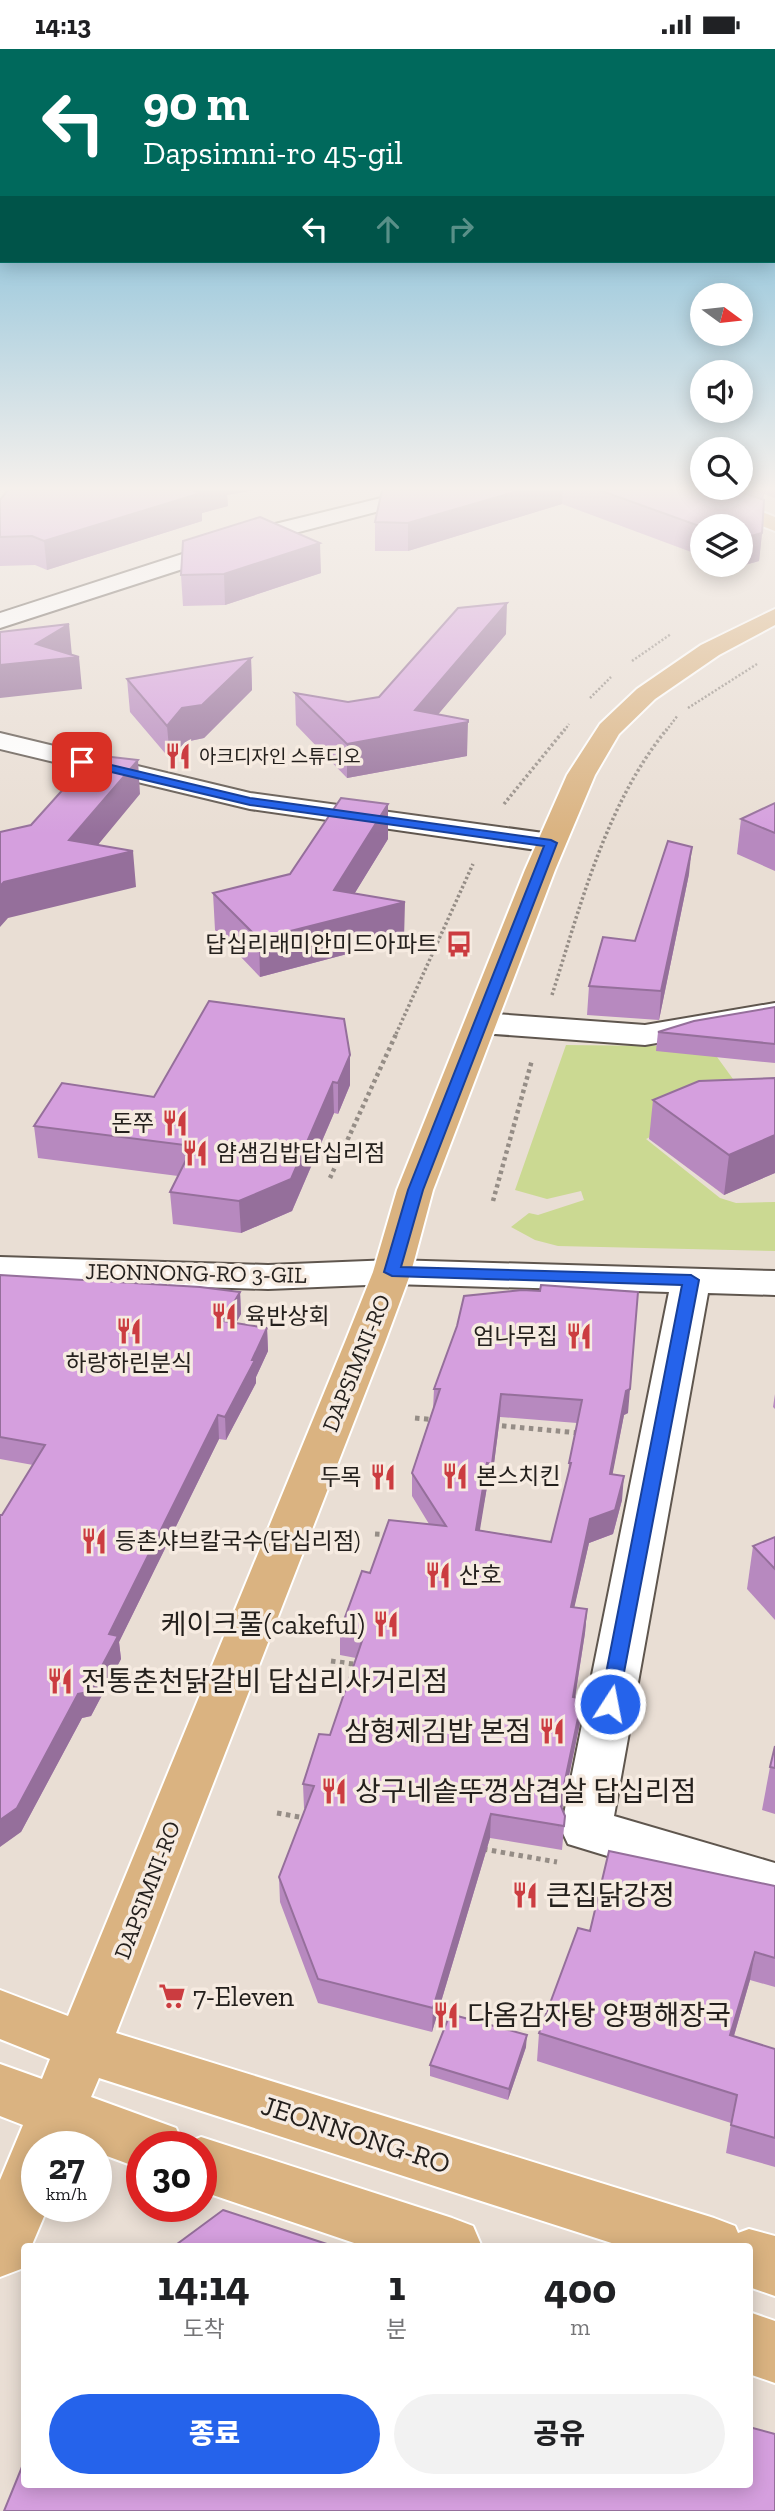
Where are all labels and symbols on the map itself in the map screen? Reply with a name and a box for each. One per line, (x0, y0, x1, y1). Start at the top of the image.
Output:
north arrow (690, 283, 752, 347)
pin (52, 732, 112, 792)
restaurant icon: 아크디자인 스튜디오 (163, 741, 193, 771)
place label: 아크디자인 스튜디오 (199, 745, 361, 768)
bus stop icon: 답십리래미안미드아파트 (444, 929, 474, 959)
place label: 답십리래미안미드아파트 (205, 930, 438, 958)
restaurant icon: 돈쭈 (160, 1108, 190, 1138)
place label: 돈쭈 (112, 1109, 154, 1137)
restaurant icon: 얌샘김밥답십리점 (180, 1138, 210, 1168)
place label: 얌샘김밥답십리점 (216, 1139, 385, 1167)
street label: JEONNONG-RO 3-GIL (85, 1257, 307, 1289)
street label: DAPSIMNI-RO (316, 1290, 396, 1436)
restaurant icon: 육반상회 (209, 1301, 239, 1331)
place label: 육반상회 (245, 1302, 330, 1330)
restaurant icon: 하랑하린분식 (114, 1316, 144, 1346)
restaurant icon: 엄나무집 (564, 1321, 594, 1351)
place label: 엄나무집 (473, 1322, 558, 1350)
place label: 하랑하린분식 (66, 1349, 192, 1377)
restaurant icon: 본스치킨 (440, 1461, 470, 1491)
restaurant icon: 두목 (368, 1462, 398, 1492)
place label: 본스치킨 (476, 1462, 561, 1490)
place label: 두목 (320, 1463, 362, 1491)
restaurant icon: 등촌샤브칼국수(답십리점) (79, 1526, 109, 1556)
place label: 등촌샤브칼국수(답십리점) (115, 1527, 360, 1555)
restaurant icon: 산호 (423, 1560, 453, 1590)
place label: 산호 (459, 1561, 501, 1589)
place label: 케이크풀(cakeful) (161, 1608, 365, 1641)
restaurant icon: 케이크풀(cakeful) (371, 1609, 401, 1639)
place label: 전통춘천닭갈비 답십리사거리점 (81, 1665, 448, 1698)
restaurant icon: 전통춘천닭갈비 답십리사거리점 (45, 1666, 75, 1696)
position arrow (573, 1667, 647, 1741)
place label: 삼형제김밥 본점 (344, 1715, 531, 1748)
restaurant icon: 삼형제김밥 본점 (537, 1716, 567, 1746)
place label: 상구네솥뚜껑삼겹살 답십리점 (355, 1775, 696, 1808)
restaurant icon: 상구네솥뚜껑삼겹살 답십리점 (319, 1776, 349, 1806)
street label: DAPSIMNI-RO (108, 1817, 186, 1963)
place label: 큰집닭강정 (546, 1879, 675, 1912)
restaurant icon: 큰집닭강정 (510, 1880, 540, 1910)
place label: 7-Eleven (193, 1980, 294, 2013)
supermarket icon: 7-Eleven (157, 1981, 187, 2011)
place label: 다옴감자탕 양평해장국 (467, 1999, 731, 2032)
restaurant icon: 다옴감자탕 양평해장국 (431, 2000, 461, 2030)
street label: JEONNONG-RO (257, 2088, 454, 2181)
speed limit sign: 30 (126, 2131, 217, 2222)

